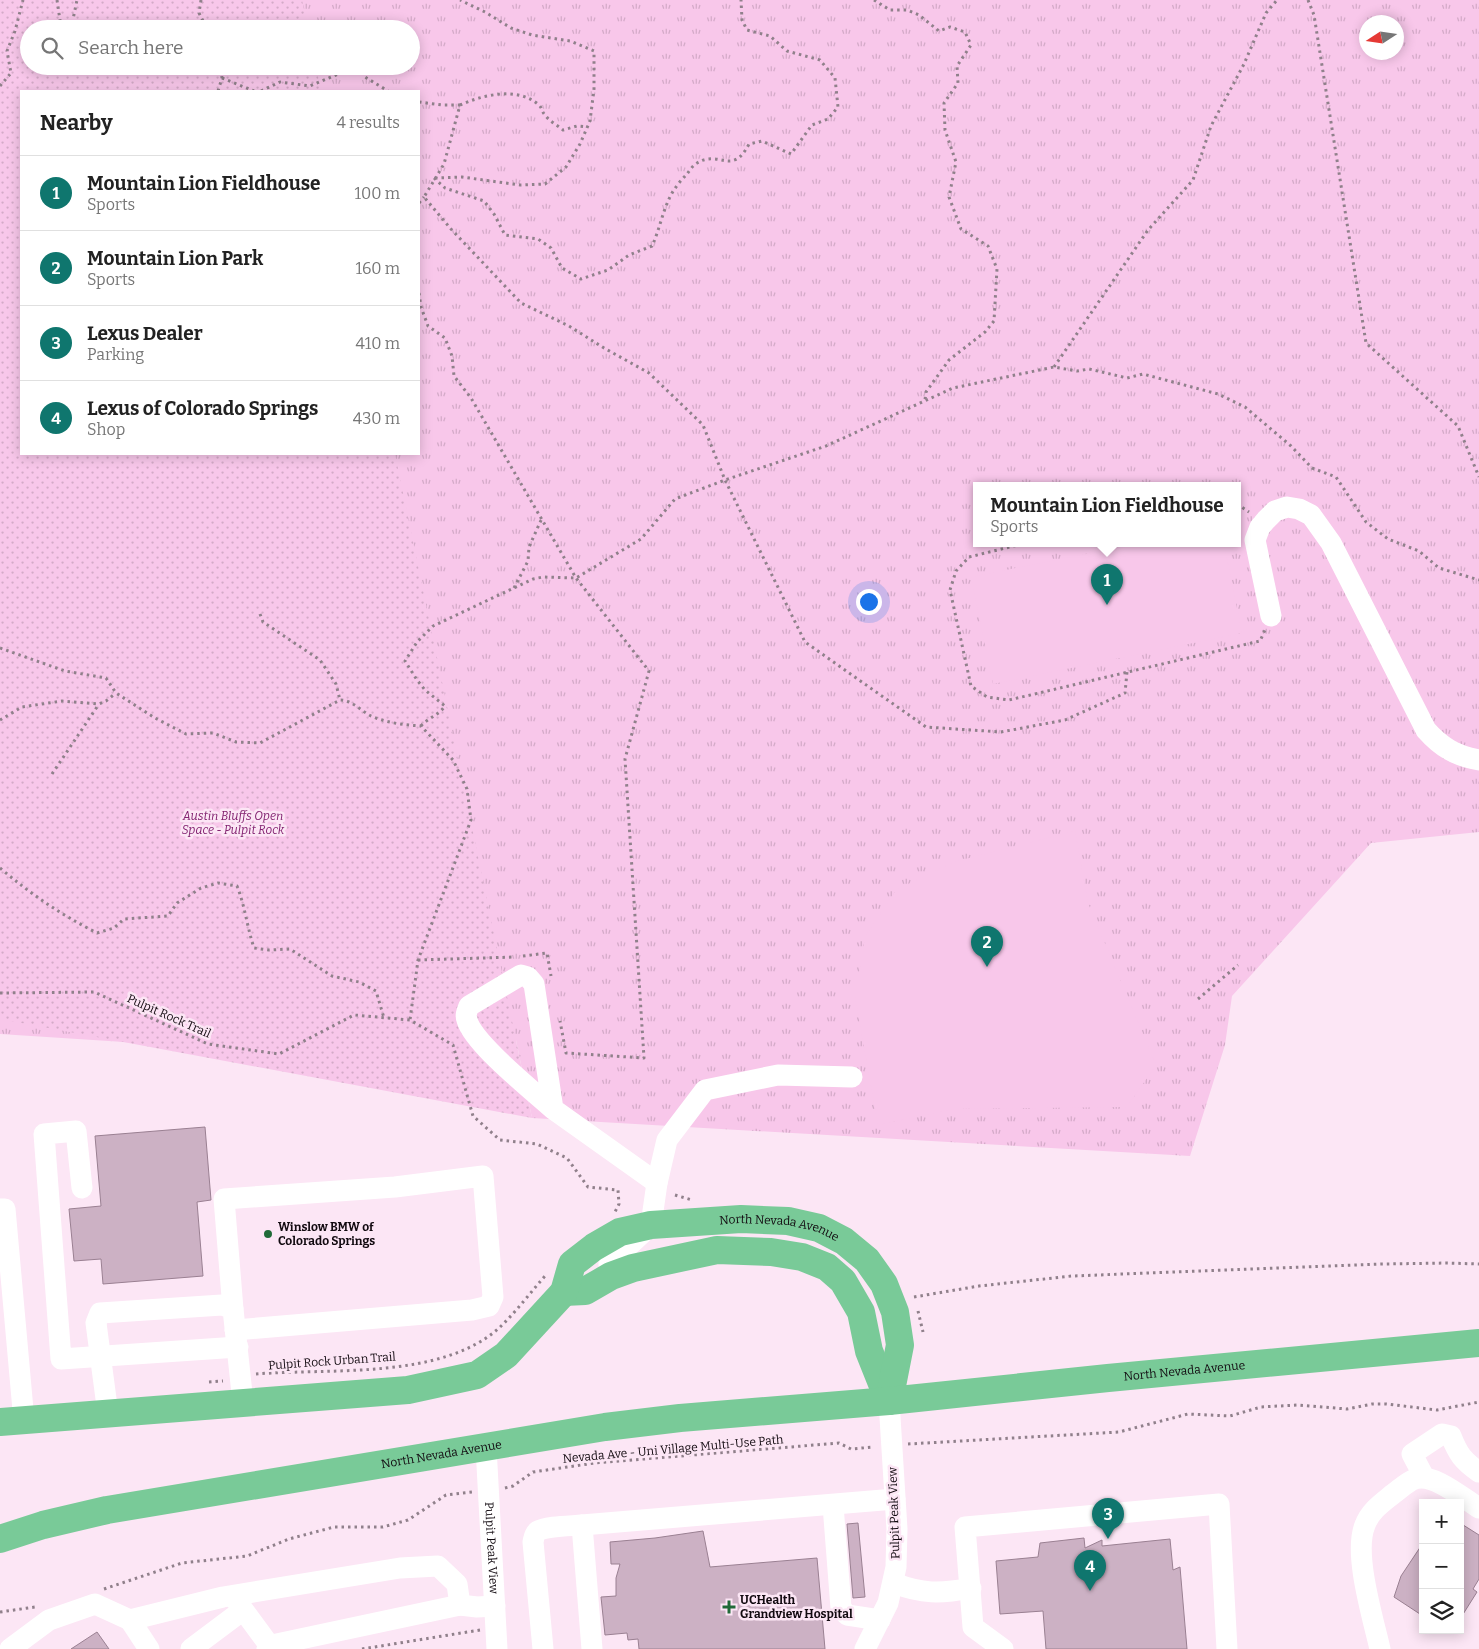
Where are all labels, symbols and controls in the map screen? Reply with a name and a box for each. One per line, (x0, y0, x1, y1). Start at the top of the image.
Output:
north arrow (1359, 15, 1404, 60)
search box (20, 20, 420, 75)
icon: search (38, 34, 66, 62)
text: Search here (78, 36, 183, 59)
text: Nearby (40, 110, 113, 136)
text: 4 results (337, 113, 400, 132)
text: Mountain Lion Fieldhouse (87, 172, 321, 195)
text: 1 (53, 184, 59, 203)
text: 100 m (355, 184, 400, 203)
text: Sports (87, 195, 135, 214)
text: Mountain Lion Park (87, 247, 263, 270)
text: 2 (51, 259, 61, 278)
text: 160 m (355, 259, 400, 278)
text: Sports (87, 270, 135, 289)
text: Lexus Dealer (87, 322, 203, 345)
text: 3 (51, 334, 61, 353)
text: 410 m (355, 334, 400, 353)
text: Parking (87, 345, 144, 364)
text: Lexus of Colorado Springs (87, 397, 318, 420)
text: 4 (51, 409, 61, 428)
text: 430 m (353, 409, 400, 428)
text: Shop (87, 420, 125, 439)
popup (973, 482, 1241, 547)
text: Mountain Lion Fieldhouse (990, 494, 1224, 517)
text: Sports (990, 517, 1038, 536)
pin: 1 (1091, 564, 1123, 605)
your location (856, 589, 882, 615)
park label: Austin Bluffs Open Space - Pulpit Rock (182, 809, 285, 837)
pin: 2 (971, 926, 1003, 967)
street label: Pulpit Rock Trail (125, 991, 214, 1041)
street label: North Nevada Avenue (719, 1212, 841, 1244)
place label: Winslow BMW of Colorado Springs (278, 1220, 375, 1248)
marker: Winslow BMW of Colorado Springs (262, 1228, 274, 1240)
street label: Pulpit Rock Urban Trail (268, 1350, 397, 1372)
street label: North Nevada Avenue (1123, 1358, 1246, 1383)
street label: Nevada Ave - Uni Village Multi-Use Path (562, 1432, 784, 1466)
street label: North Nevada Avenue (380, 1437, 503, 1471)
street label: Pulpit Peak View (885, 1466, 903, 1559)
pin: 3 (1092, 1498, 1124, 1539)
map controls (1419, 1499, 1464, 1634)
button: + (1419, 1499, 1464, 1544)
street label: Pulpit Peak View (482, 1502, 501, 1595)
button: − (1419, 1544, 1464, 1589)
pin: 4 (1074, 1550, 1106, 1591)
button: layers (1419, 1589, 1464, 1634)
place label: UCHealth Grandview Hospital (740, 1593, 853, 1621)
marker: UCHealth Grandview Hospital (722, 1600, 736, 1614)

